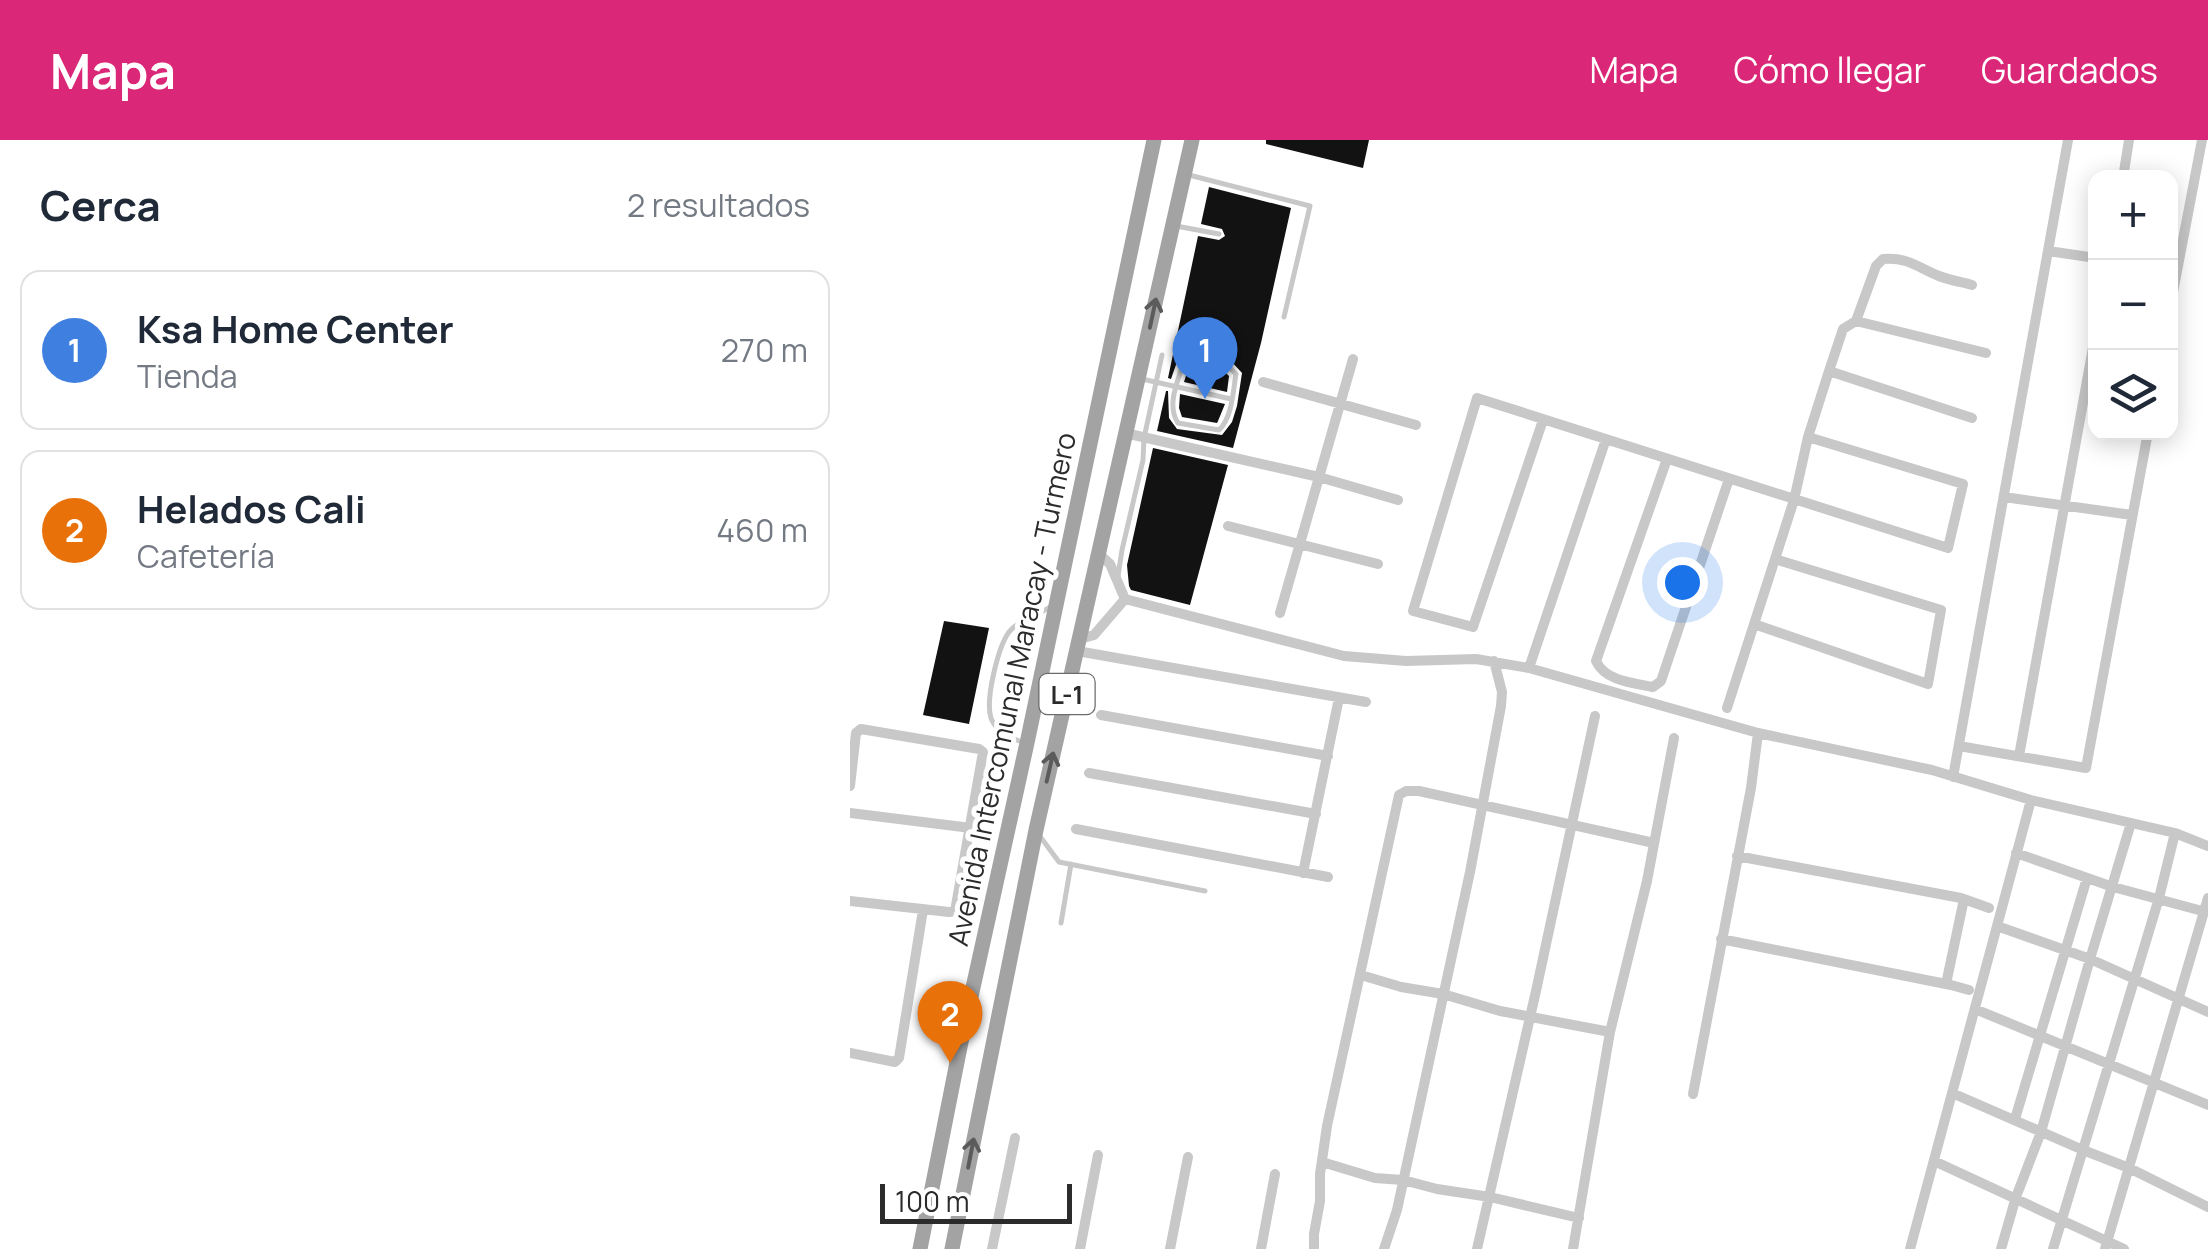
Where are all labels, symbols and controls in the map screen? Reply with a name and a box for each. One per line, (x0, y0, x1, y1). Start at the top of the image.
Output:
text: Mapa (50, 38, 176, 103)
text: Mapa (1589, 46, 1678, 94)
text: Cómo llegar (1733, 46, 1926, 94)
text: Guardados (1981, 46, 2158, 94)
map controls (2088, 170, 2178, 440)
button: + (2088, 170, 2178, 260)
text: Cerca (40, 176, 161, 234)
text: 2 resultados (627, 183, 810, 227)
button: − (2088, 260, 2178, 350)
one-way arrow (1145, 298, 1164, 330)
text: Ksa Home Center (137, 302, 454, 354)
pin: 1 (1172, 316, 1238, 399)
text: 1 (67, 328, 82, 372)
text: 270 m (721, 328, 808, 372)
button: layers (2088, 350, 2178, 440)
text: Tienda (137, 354, 237, 398)
street label: Avenida Intercomunal Maracay - Turmero (938, 429, 1084, 949)
text: Helados Cali (137, 482, 366, 534)
text: 2 (65, 508, 84, 552)
text: 460 m (716, 508, 808, 552)
text: Cafetería (137, 534, 275, 578)
your location (1657, 557, 1708, 608)
road number: L-1 (1040, 674, 1094, 714)
one-way arrow (1042, 751, 1060, 783)
pin: 2 (918, 980, 982, 1063)
one-way arrow (962, 1138, 981, 1170)
scale bar (880, 1179, 1072, 1224)
text: 100 m (895, 1182, 969, 1220)

